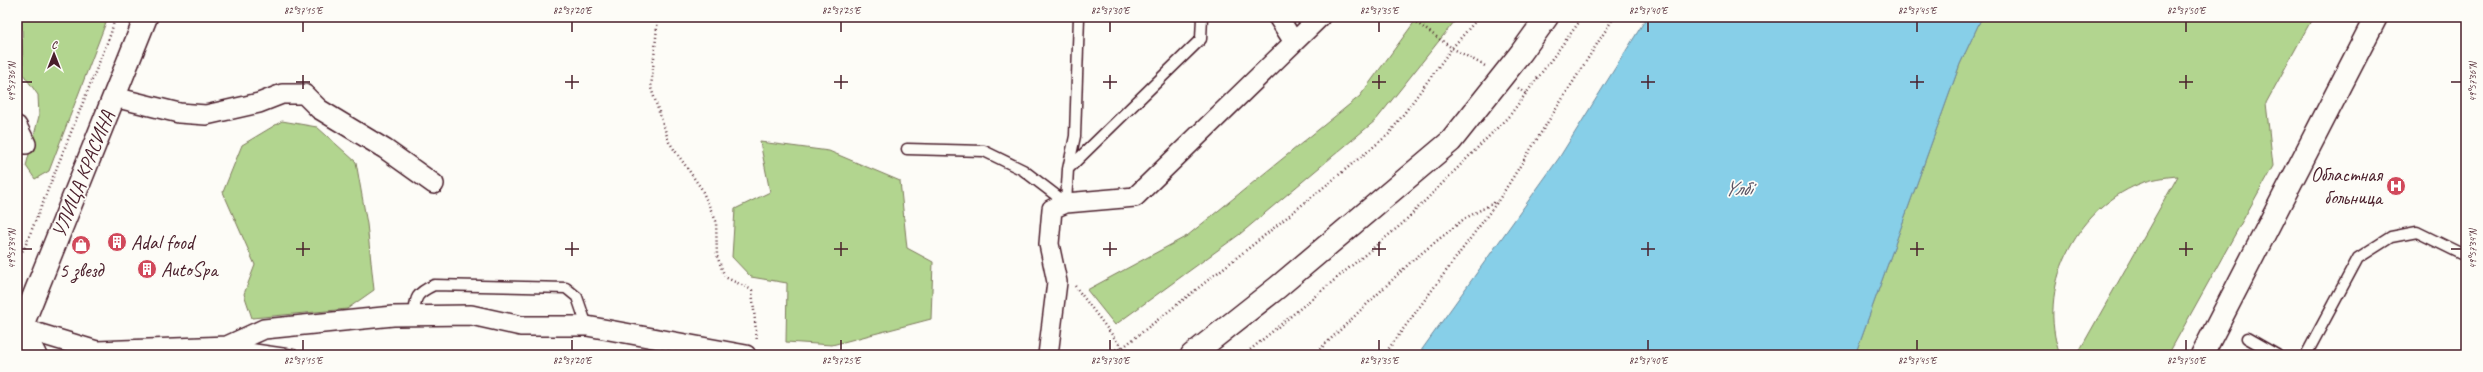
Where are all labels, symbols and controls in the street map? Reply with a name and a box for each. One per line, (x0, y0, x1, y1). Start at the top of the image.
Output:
text: 82°37'15"E (284, 4, 324, 17)
text: 82°37'20"E (553, 4, 593, 17)
text: 82°37'25"E (822, 4, 862, 17)
text: 82°37'30"E (1091, 4, 1131, 17)
text: 82°37'35"E (1360, 4, 1400, 17)
text: 82°37'40"E (1629, 4, 1669, 17)
text: 82°37'45"E (1898, 4, 1938, 17)
text: 82°37'50"E (2167, 4, 2207, 17)
north arrow (34, 34, 74, 74)
text: С (51, 37, 58, 51)
text: 49°57'36"N (5, 60, 18, 102)
text: 49°57'36"N (2466, 60, 2479, 102)
street label: УЛИЦА КРАСИНА (46, 106, 120, 241)
place label: Областная больница (2311, 162, 2384, 210)
water label: Үлбі (1724, 175, 1757, 201)
hospital icon: Областная больница (2385, 175, 2407, 197)
text: 49°57'34"N (5, 227, 18, 269)
text: 49°57'34"N (2466, 227, 2479, 269)
place label: Adal food (131, 230, 197, 255)
building icon: Adal food (106, 231, 128, 253)
shop icon: 5 звезд (70, 234, 92, 256)
place label: AutoSpa (161, 257, 219, 282)
place label: 5 звезд (59, 258, 105, 284)
building icon: AutoSpa (136, 258, 158, 280)
text: 82°37'15"E (284, 354, 324, 367)
text: 82°37'20"E (553, 354, 593, 367)
text: 82°37'25"E (822, 354, 862, 367)
text: 82°37'30"E (1091, 354, 1131, 367)
text: 82°37'35"E (1360, 354, 1400, 367)
text: 82°37'40"E (1629, 354, 1669, 367)
text: 82°37'45"E (1898, 354, 1938, 367)
text: 82°37'50"E (2167, 354, 2207, 367)

